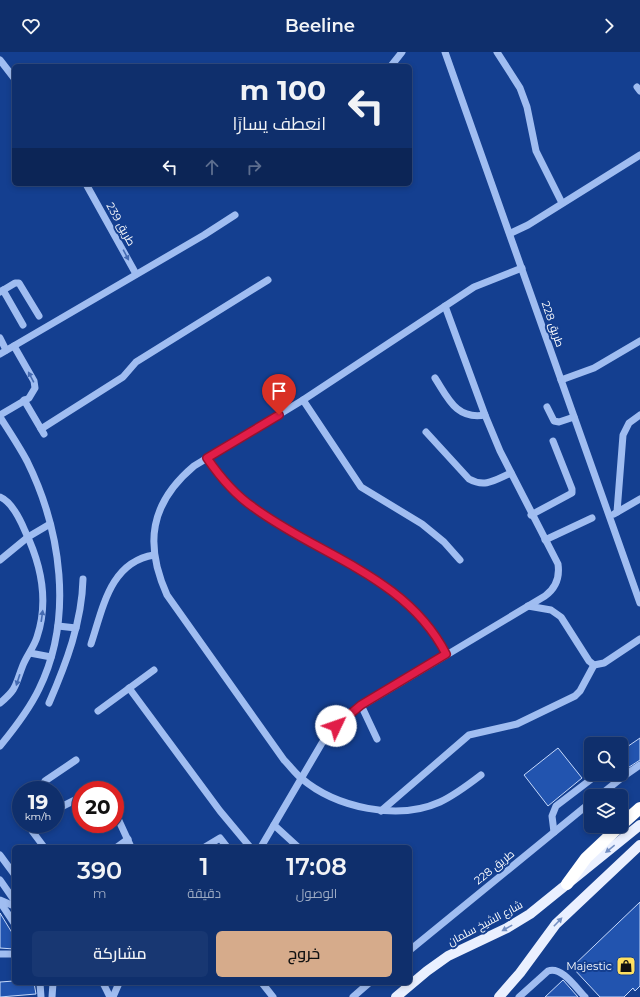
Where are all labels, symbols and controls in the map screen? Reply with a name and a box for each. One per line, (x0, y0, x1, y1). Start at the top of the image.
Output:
icon: heart (20, 15, 42, 37)
text: Beeline (285, 15, 355, 37)
icon: forward (598, 15, 620, 37)
text: 100 m (240, 73, 326, 107)
icon: left (340, 80, 392, 132)
text: انعطف يسارًا (233, 113, 326, 135)
icon: left (159, 156, 181, 178)
icon: ahead (201, 156, 223, 178)
icon: right (243, 156, 265, 178)
street label: طريق 239 (103, 200, 139, 248)
one-way arrow (123, 249, 129, 260)
street label: طريق 228 (539, 299, 567, 349)
one-way arrow (28, 371, 34, 383)
pin (262, 374, 296, 415)
icon: arrive (268, 380, 290, 402)
one-way arrow (39, 610, 45, 622)
one-way arrow (15, 675, 21, 687)
position arrow (315, 705, 357, 747)
map controls (584, 737, 628, 833)
button: search (584, 737, 628, 781)
speed limit sign: 20 (72, 781, 124, 833)
button: layers (584, 789, 628, 833)
text: 19 (28, 790, 48, 814)
text: km/h (25, 810, 51, 823)
one-way arrow (604, 845, 615, 854)
street label: طريق 228 (471, 847, 517, 887)
text: 1 (200, 852, 209, 881)
text: 17:08 (286, 852, 347, 881)
text: 390 (77, 856, 122, 885)
text: m (93, 885, 107, 901)
text: دقيقة (187, 885, 221, 901)
text: الوصول (296, 885, 337, 901)
street label: شارع الشيخ سلمان (445, 897, 525, 950)
one-way arrow (553, 918, 562, 927)
one-way arrow (501, 925, 512, 931)
button: مشاركة (32, 931, 208, 977)
button: خروج (216, 931, 392, 977)
shop icon: Majestic (615, 955, 637, 977)
place label: Majestic (566, 959, 612, 973)

